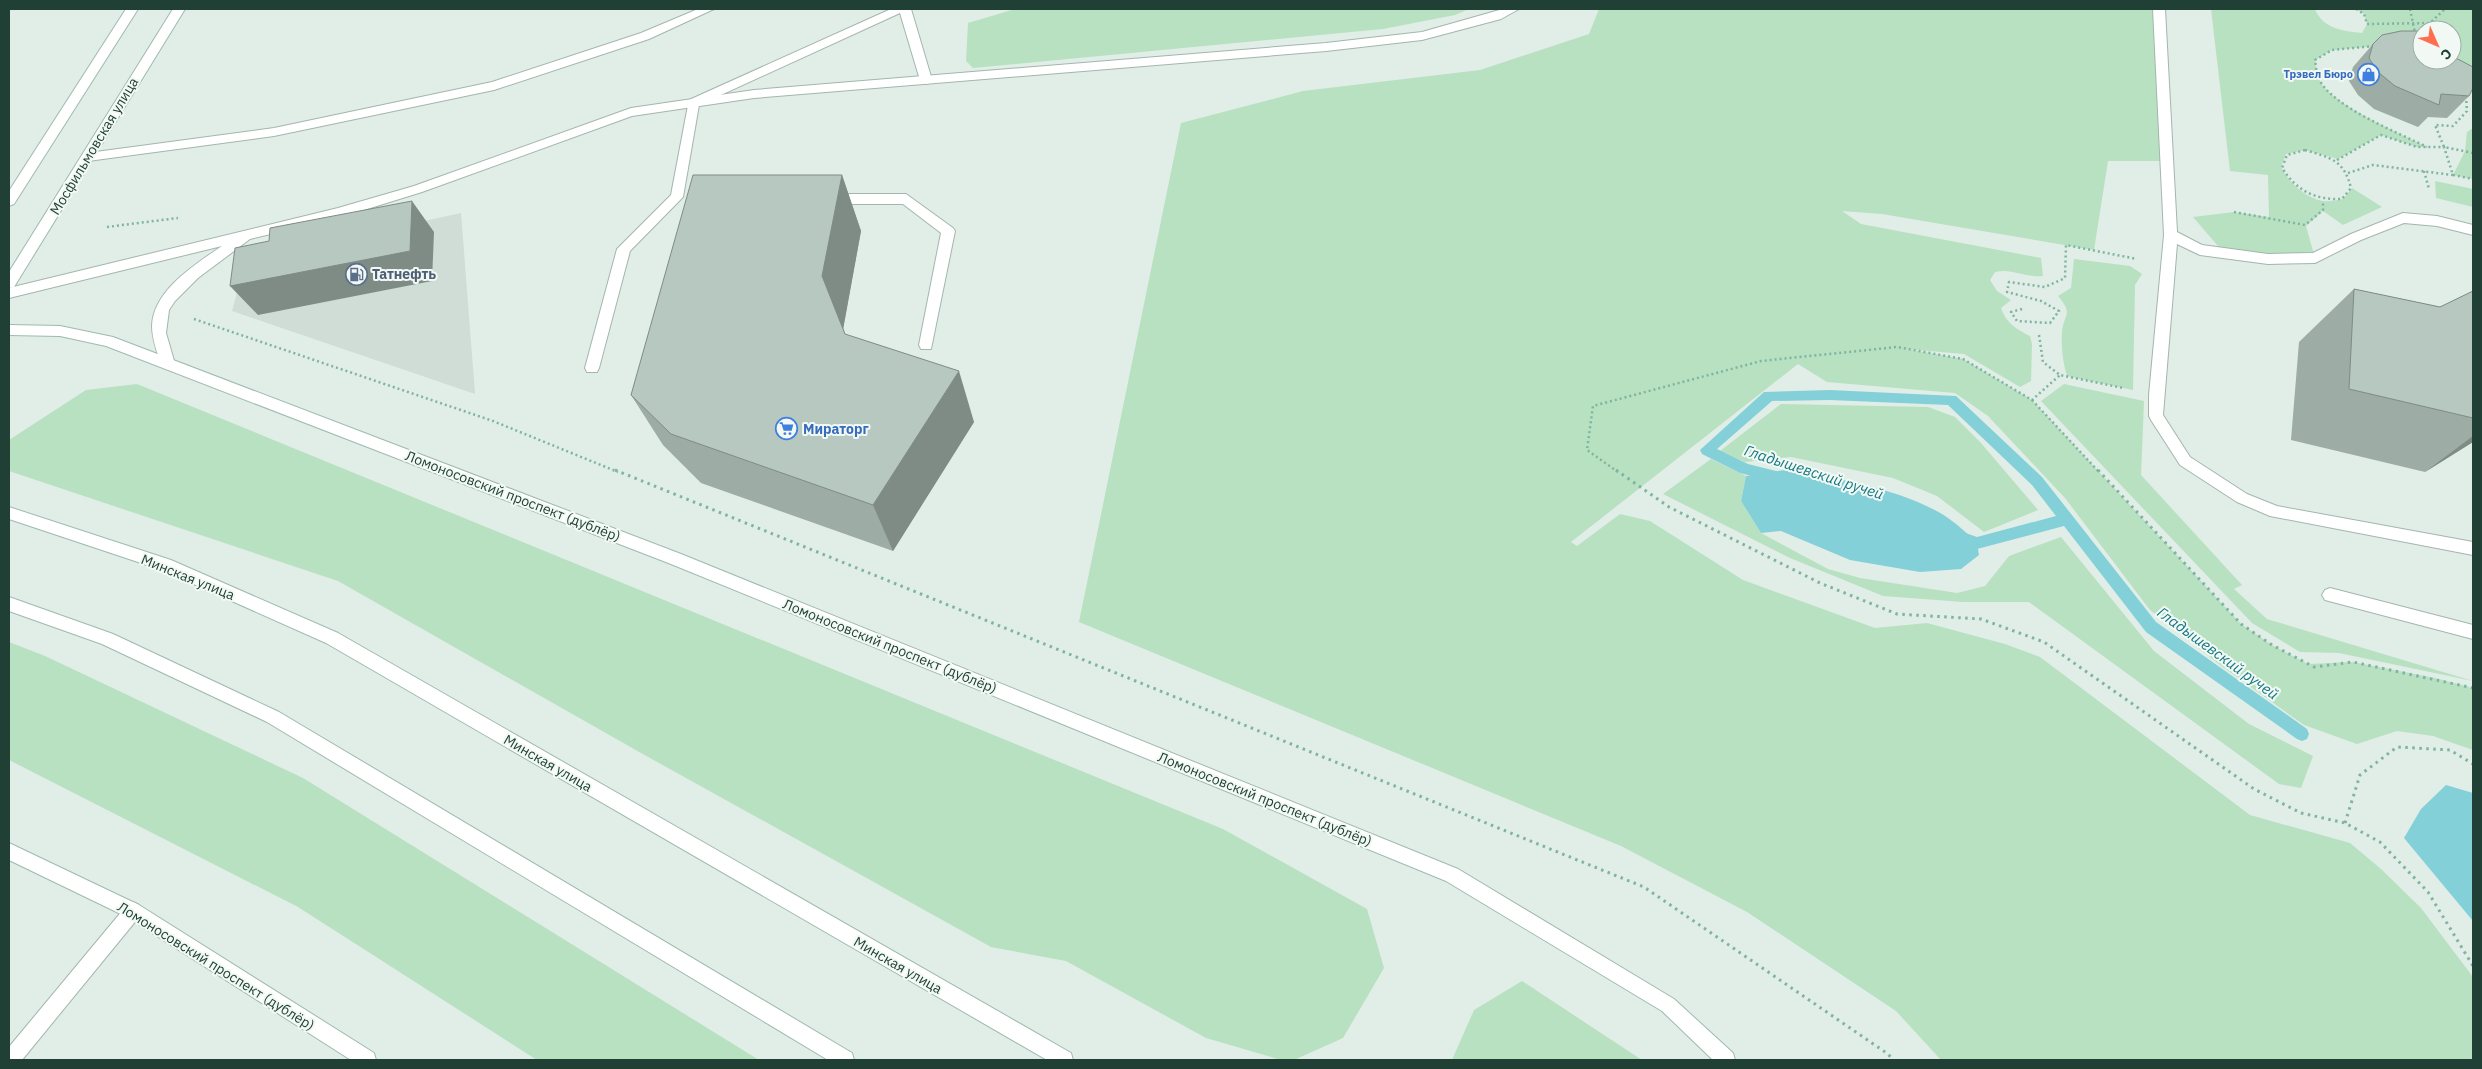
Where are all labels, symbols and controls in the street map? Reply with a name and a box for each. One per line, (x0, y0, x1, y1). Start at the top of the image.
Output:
north arrow (2412, 20, 2462, 70)
text: С (2437, 45, 2456, 64)
shop icon: Трэвел Бюро (2357, 62, 2381, 86)
place label: Трэвел Бюро (2284, 67, 2353, 81)
street label: Мосфильмовская улица (46, 74, 142, 218)
fuel station icon: Татнефть (344, 262, 368, 286)
place label: Татнефть (372, 265, 436, 283)
supermarket icon: Мираторг (775, 417, 799, 441)
place label: Мираторг (803, 420, 869, 438)
water label: Гладышевский ручей (1742, 441, 1886, 503)
street label: Ломоносовский проспект (дублёр) (403, 447, 623, 545)
street label: Минская улица (139, 550, 238, 604)
street label: Ломоносовский проспект (дублёр) (780, 595, 1000, 697)
water label: Гладышевский ручей (2154, 603, 2282, 703)
street label: Минская улица (500, 730, 596, 796)
street label: Ломоносовский проспект (дублёр) (1155, 748, 1375, 850)
street label: Ломоносовский проспект (дублёр) (114, 898, 318, 1034)
street label: Минская улица (850, 932, 946, 998)

